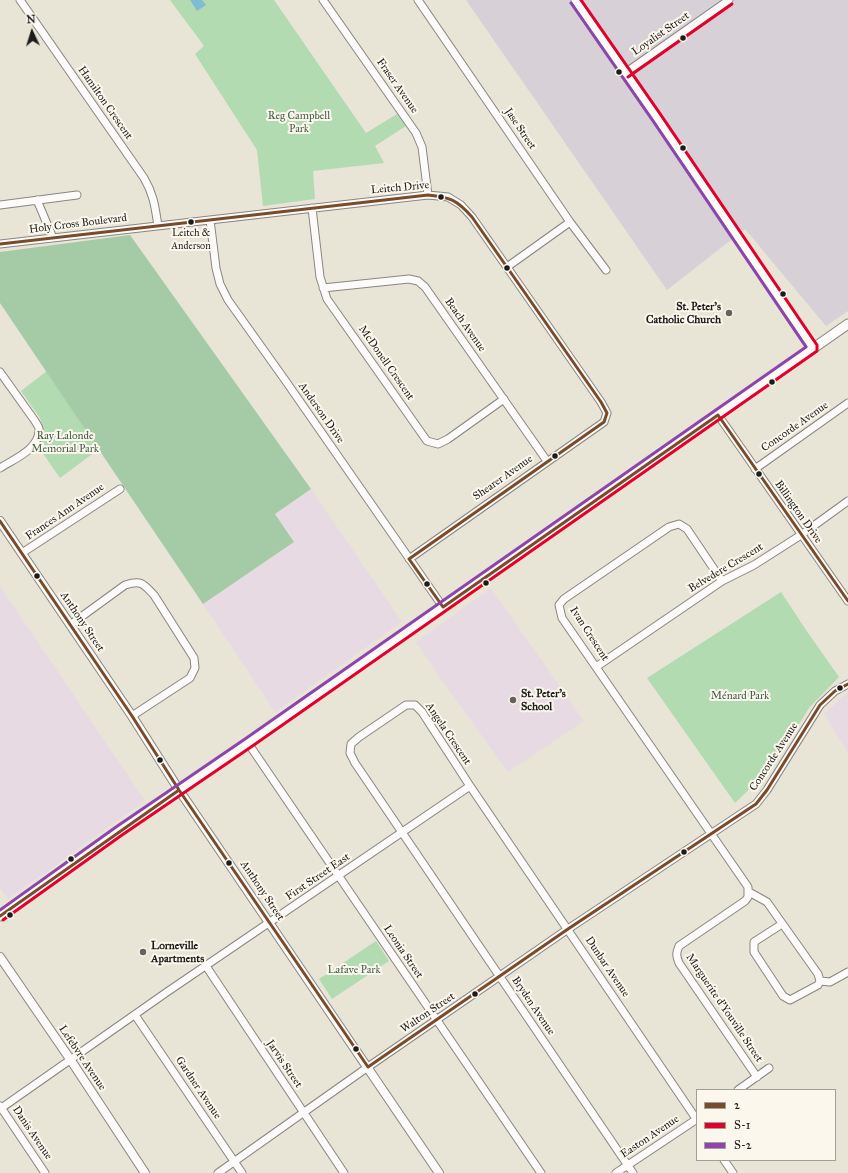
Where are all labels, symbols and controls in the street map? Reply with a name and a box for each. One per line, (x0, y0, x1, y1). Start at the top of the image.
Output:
street label: Loyalist Street (630, 9, 692, 59)
north arrow (12, 12, 52, 52)
text: N (26, 13, 36, 26)
unlabelled marker (678, 33, 688, 43)
street label: Fraser Avenue (373, 56, 421, 116)
street label: Hamilton Crescent (75, 64, 135, 142)
unlabelled marker (614, 67, 624, 77)
street label: Jase Street (501, 106, 539, 152)
park label: Reg Campbell Park (268, 109, 330, 135)
unlabelled marker (678, 143, 688, 153)
street label: Leitch Drive (370, 179, 430, 197)
unlabelled marker (436, 192, 446, 202)
street label: Holy Cross Boulevard (28, 211, 128, 237)
marker: Leitch & Anderson (186, 217, 196, 227)
place label: Leitch & Anderson (171, 228, 211, 252)
unlabelled marker (502, 263, 512, 273)
unlabelled marker (778, 289, 788, 299)
street label: Beach Avenue (442, 296, 488, 354)
place label: St. Peter's Catholic Church (646, 300, 721, 326)
marker: St. Peter's Catholic Church (724, 308, 734, 318)
street label: McDonell Crescent (355, 323, 417, 403)
unlabelled marker (767, 377, 777, 387)
street label: Anderson Drive (295, 380, 347, 446)
street label: Concorde Avenue (759, 399, 831, 455)
park label: Ray Lalonde Memorial Park (31, 429, 99, 455)
unlabelled marker (550, 451, 560, 461)
street label: Shearer Avenue (471, 453, 535, 503)
unlabelled marker (754, 469, 764, 479)
street label: Billington Drive (771, 478, 825, 546)
street label: Frances Ann Avenue (23, 481, 107, 543)
street label: Belvedere Crescent (686, 541, 766, 595)
unlabelled marker (32, 571, 42, 581)
unlabelled marker (481, 578, 491, 588)
unlabelled marker (422, 579, 432, 589)
street label: Anthony Street (57, 589, 107, 655)
street label: Ivan Crescent (567, 604, 611, 664)
unlabelled marker (835, 683, 845, 693)
place label: St. Peter's School (521, 687, 566, 713)
park label: Ménard Park (711, 689, 769, 703)
marker: St. Peter's School (508, 695, 518, 705)
street label: Angela Crescent (422, 700, 474, 768)
street label: Concorde Avenue (747, 720, 801, 794)
unlabelled marker (155, 755, 165, 765)
unlabelled marker (679, 847, 689, 857)
street label: First Street East (283, 851, 353, 903)
unlabelled marker (66, 854, 76, 864)
unlabelled marker (224, 858, 234, 868)
street label: Anthony Street (237, 858, 287, 924)
unlabelled marker (5, 910, 15, 920)
street label: Leonia Street (380, 923, 426, 981)
street label: Dunbar Avenue (582, 934, 632, 1000)
place label: Lorneville Apartments (151, 939, 204, 965)
marker: Lorneville Apartments (138, 947, 148, 957)
street label: Marguerite d'Youville Street (683, 951, 765, 1065)
park label: Lafave Park (327, 963, 381, 977)
street label: Bryden Avenue (509, 974, 557, 1038)
unlabelled marker (470, 989, 480, 999)
street label: Walton Street (398, 990, 458, 1036)
street label: Lefebvre Avenue (55, 1023, 109, 1093)
street label: Jarvis Street (263, 1037, 305, 1091)
unlabelled marker (351, 1044, 361, 1054)
street label: Gardner Avenue (172, 1054, 224, 1122)
legend (696, 1089, 836, 1161)
text: 2 (734, 1098, 740, 1112)
street label: Danis Avenue (9, 1104, 55, 1162)
street label: Easton Avenue (618, 1113, 682, 1161)
text: S-1 (734, 1118, 751, 1132)
text: S-2 (734, 1138, 752, 1152)

